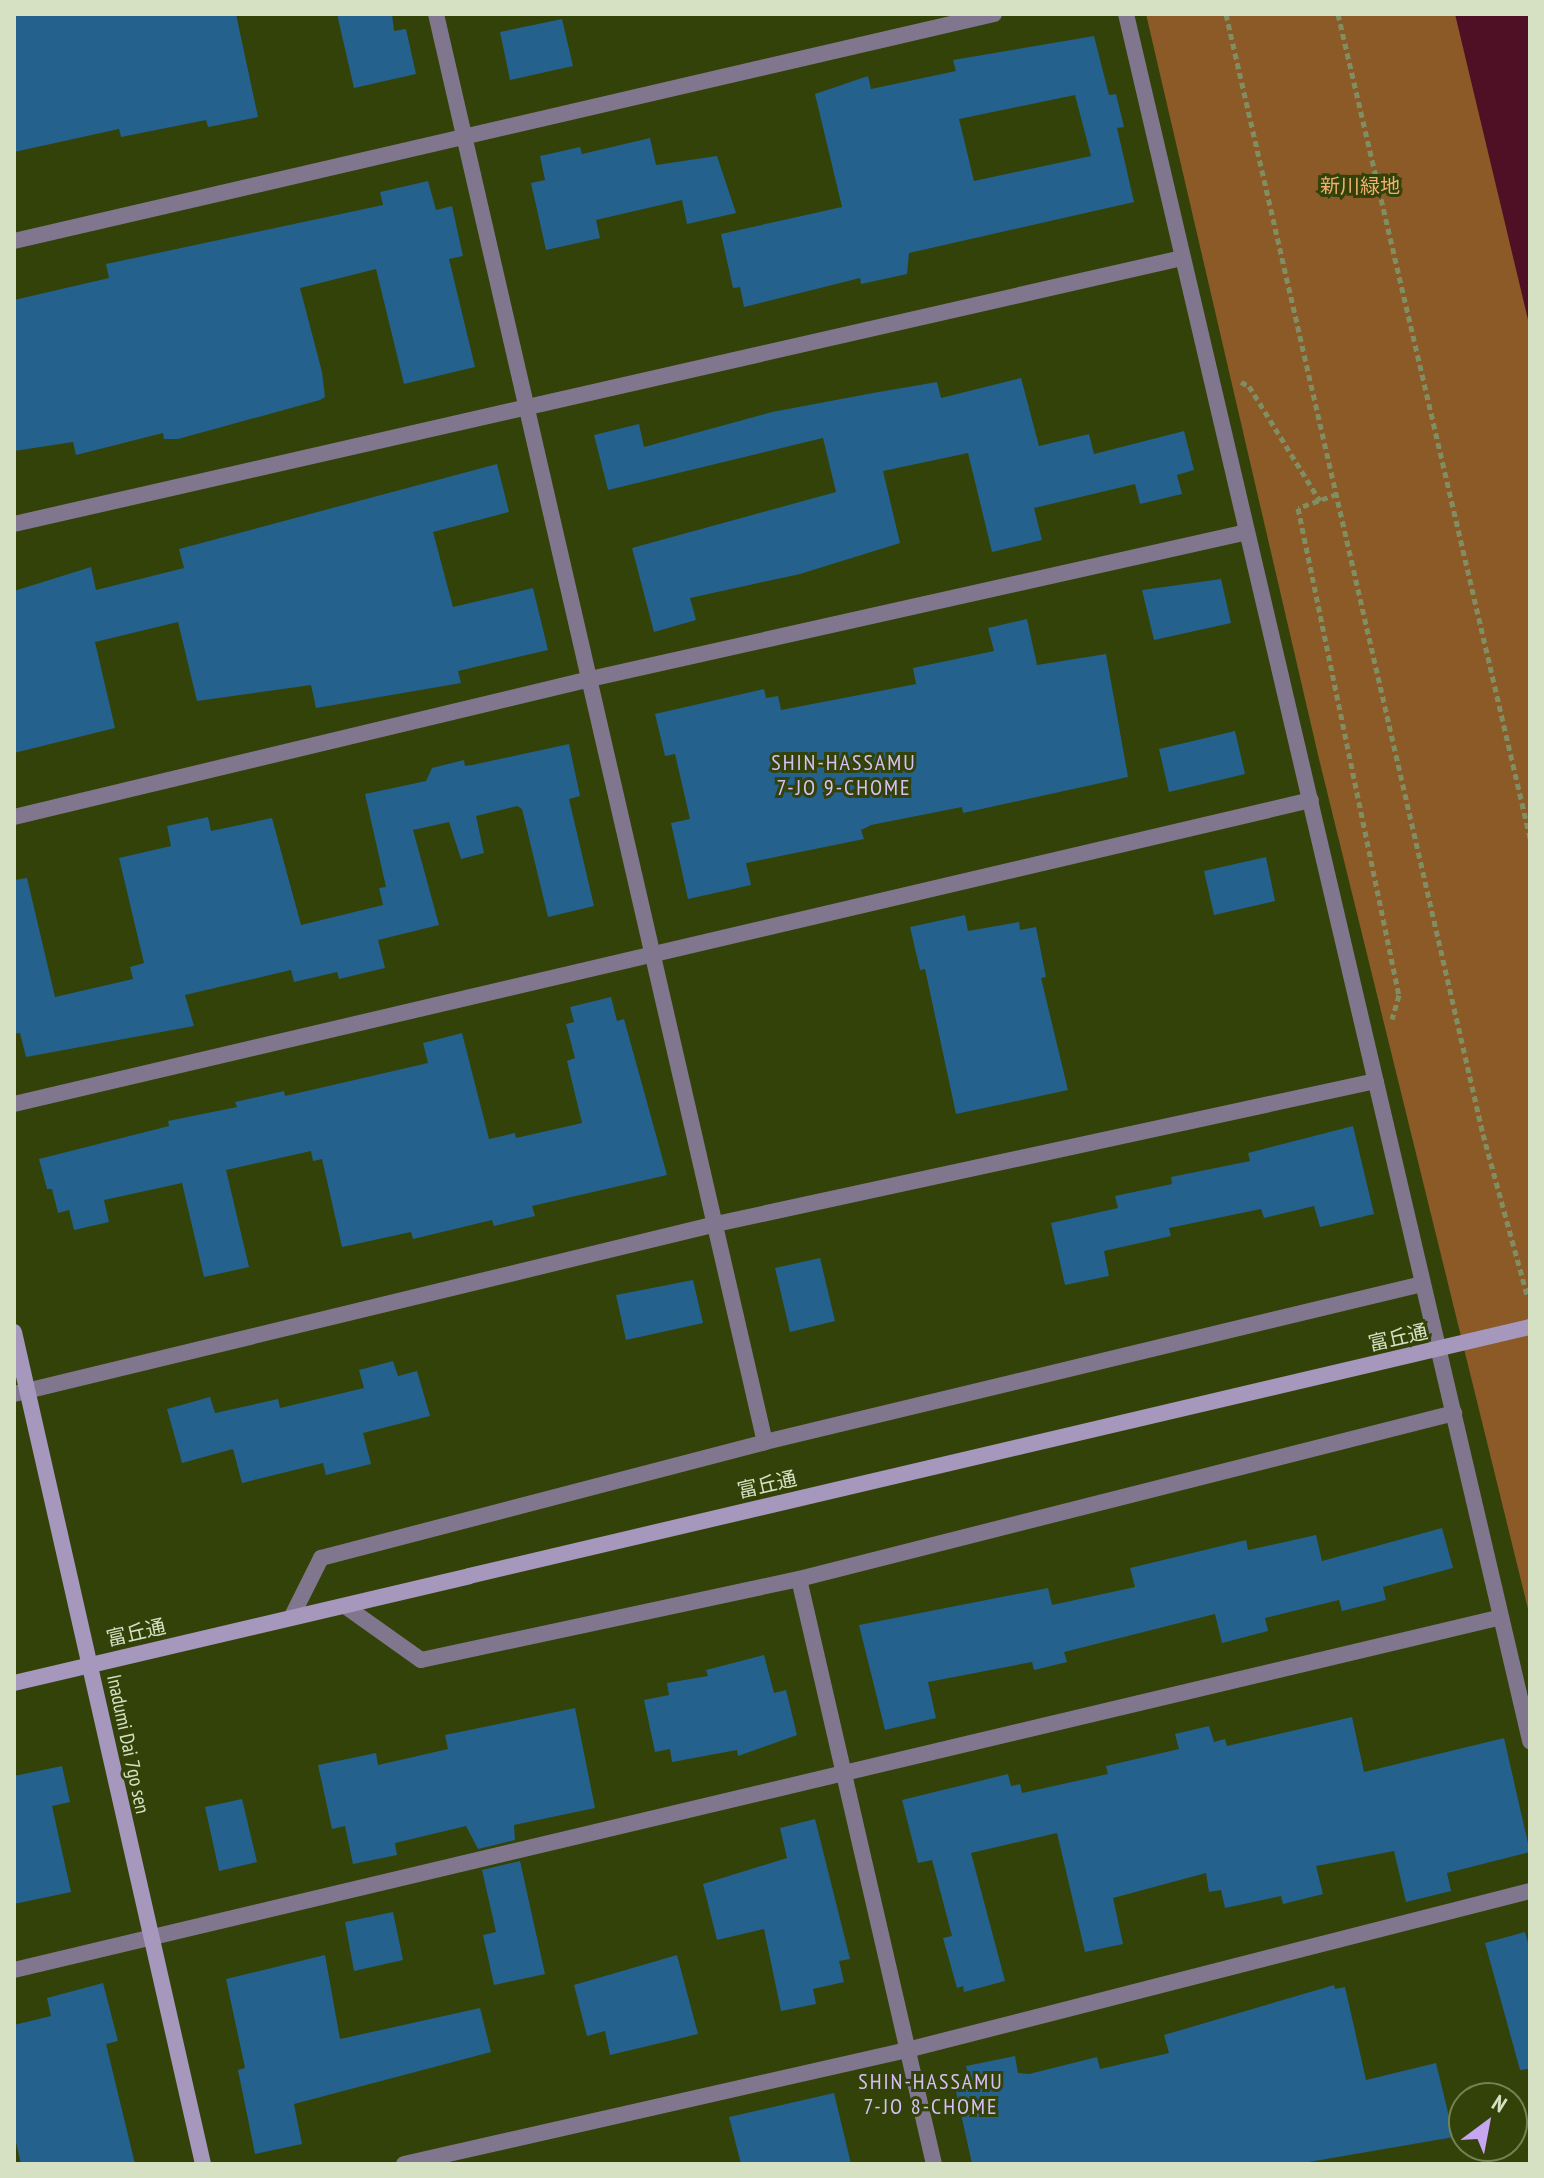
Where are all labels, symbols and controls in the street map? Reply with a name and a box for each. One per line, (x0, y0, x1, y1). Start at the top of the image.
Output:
park label: 新川緑地 (1320, 174, 1400, 198)
district label: SHIN-HASSAMU 7-JO 9-CHOME (771, 749, 917, 800)
street label: 富丘通 (1366, 1320, 1430, 1356)
street label: 富丘通 (735, 1467, 799, 1503)
street label: 富丘通 (104, 1615, 168, 1651)
street label: Inadumi Dai 7go sen (102, 1672, 154, 1816)
district label: SHIN-HASSAMU 7-JO 8-CHOME (858, 2068, 1004, 2120)
north arrow (1448, 2082, 1528, 2162)
text: N (1487, 2088, 1512, 2118)

